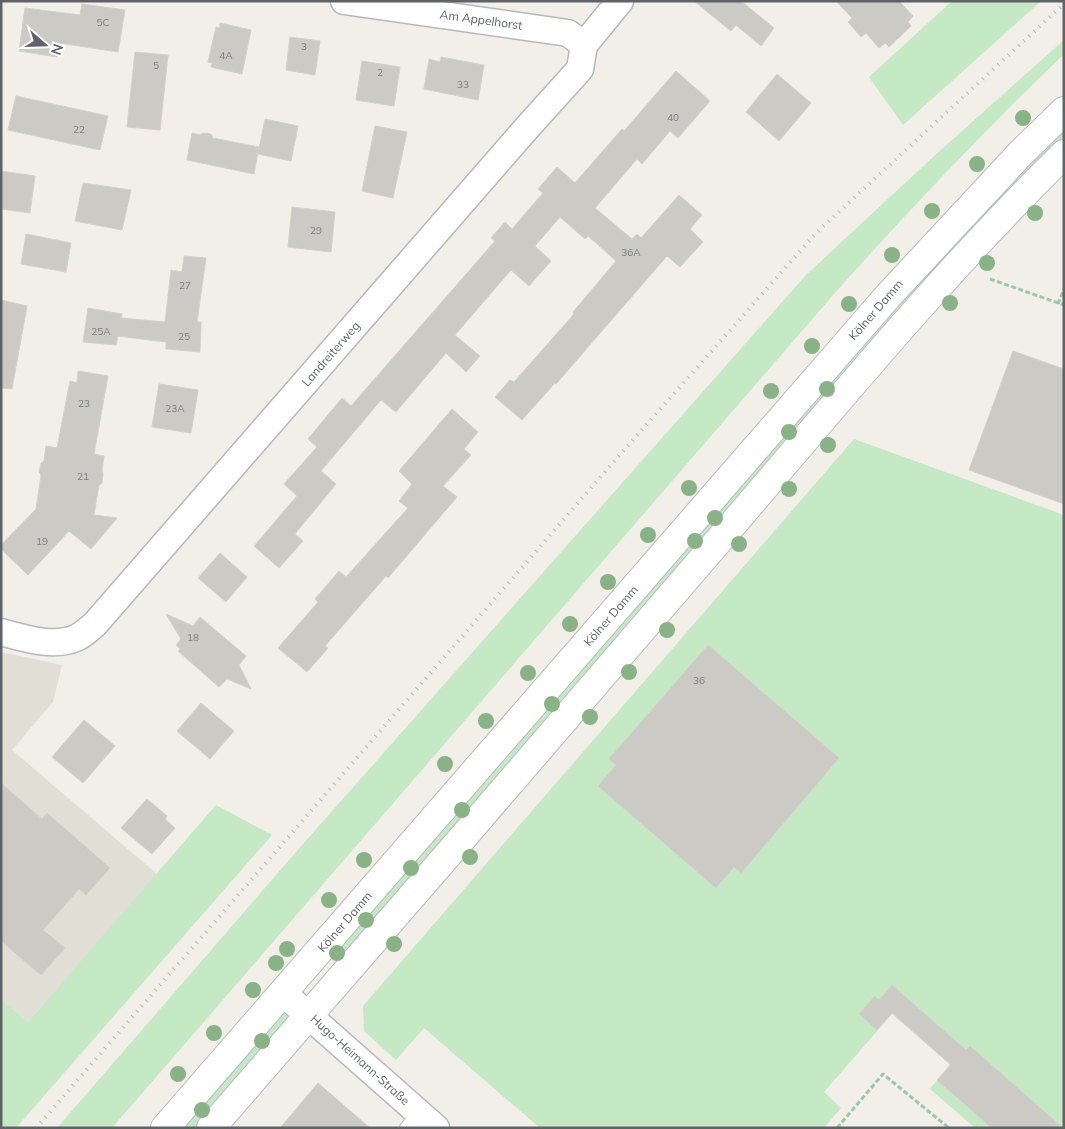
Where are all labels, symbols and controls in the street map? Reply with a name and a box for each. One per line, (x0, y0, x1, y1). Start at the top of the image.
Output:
street label: Am Appelhorst (439, 6, 523, 33)
house number: 5C (97, 16, 110, 29)
north arrow (20, 20, 70, 70)
house number: 3 (301, 40, 307, 53)
text: N (47, 41, 67, 57)
house number: 4A (219, 49, 233, 62)
house number: 5 (153, 59, 159, 72)
house number: 2 (377, 66, 383, 79)
house number: 33 (457, 78, 469, 91)
house number: 40 (667, 111, 679, 124)
house number: 22 (73, 123, 85, 136)
house number: 29 (310, 224, 322, 237)
house number: 36A (621, 246, 641, 259)
street label: Kölner Damm (845, 276, 906, 343)
house number: 27 (179, 279, 191, 292)
street label: Landreiterweg (298, 318, 363, 389)
house number: 25A (91, 325, 111, 338)
house number: 25 (178, 330, 190, 343)
house number: 23 (78, 397, 90, 410)
house number: 23A (165, 402, 185, 415)
house number: 21 (77, 470, 89, 483)
house number: 19 (36, 535, 48, 548)
street label: Kölner Damm (580, 582, 641, 649)
house number: 18 (187, 631, 199, 644)
house number: 36 (693, 674, 705, 687)
street label: Kölner Damm (314, 888, 375, 955)
street label: Hugo-Heimann-Straße (308, 1011, 413, 1108)

